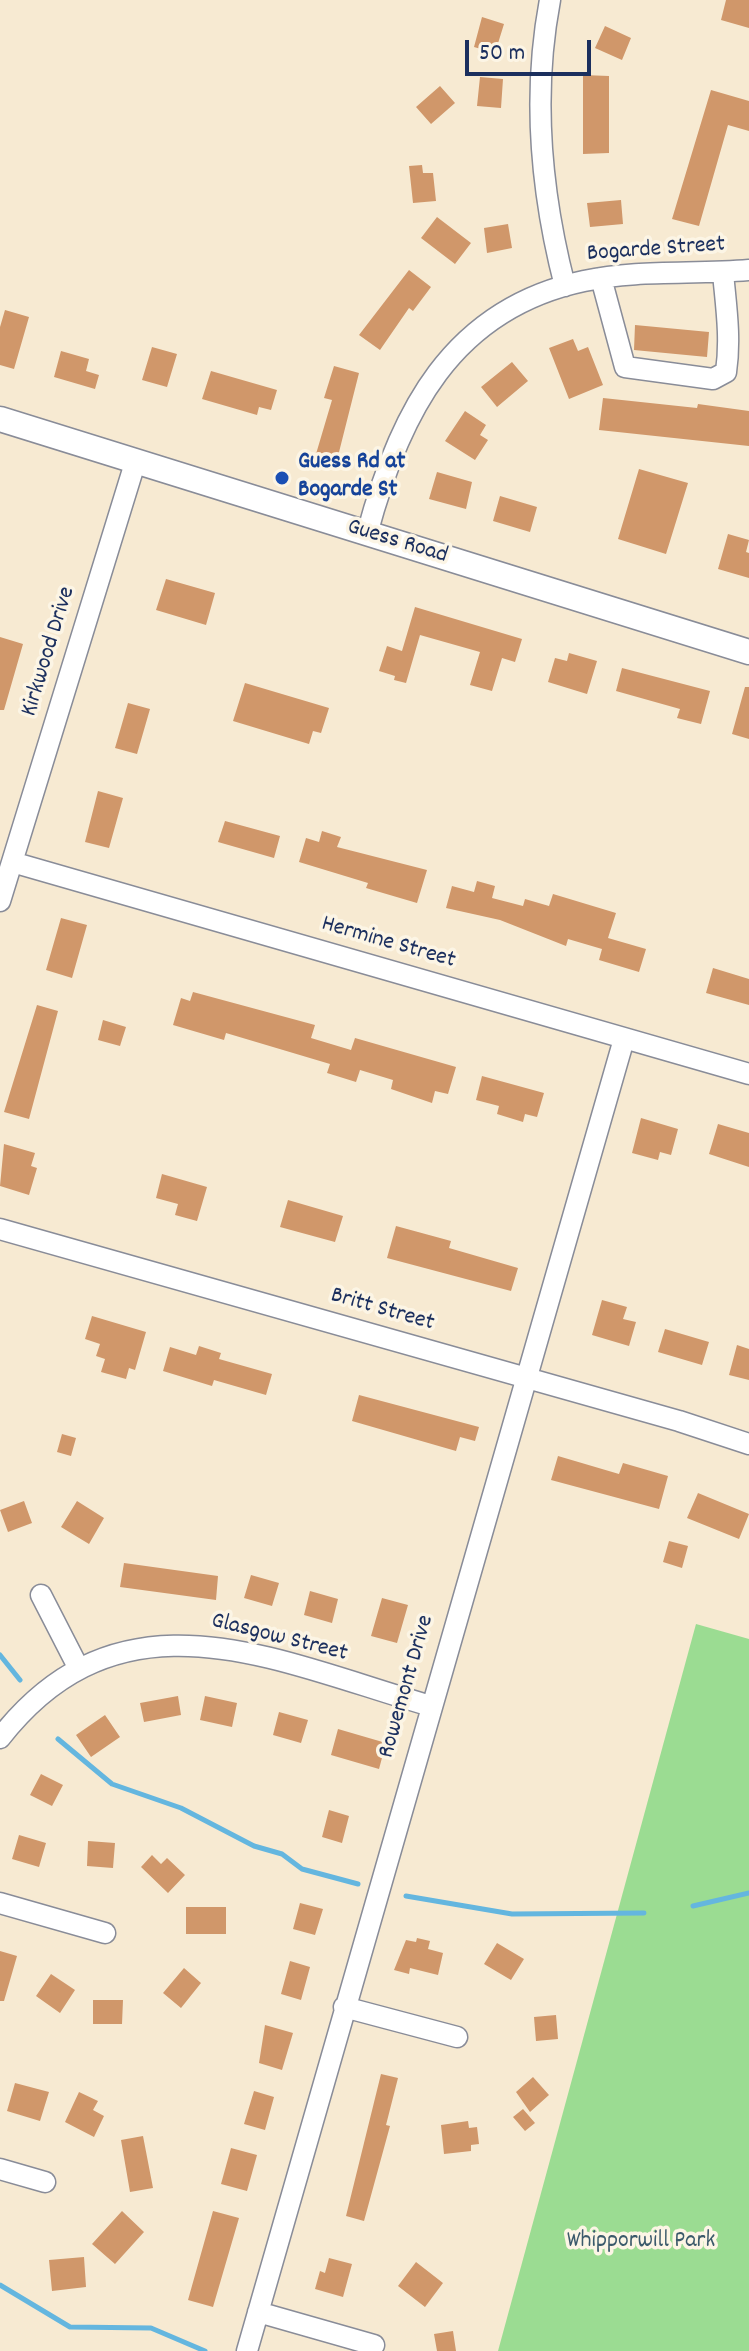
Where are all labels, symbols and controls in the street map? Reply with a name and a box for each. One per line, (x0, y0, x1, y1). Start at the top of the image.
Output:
scale bar (469, 24, 595, 74)
text: 50 m (479, 37, 525, 71)
street label: Bogarde Street (586, 232, 726, 270)
place label: Guess Rd at Bogarde St (298, 450, 405, 506)
marker: Guess Rd at Bogarde St (273, 469, 291, 487)
street label: Guess Road (343, 514, 451, 572)
street label: Kirkwood Drive (17, 584, 83, 720)
street label: Hermine Street (318, 911, 458, 977)
street label: Britt Street (327, 1283, 437, 1339)
street label: Glasgow Street (208, 1608, 350, 1670)
street label: Rowemont Drive (374, 1612, 442, 1762)
park label: Whipporwill Park (567, 2229, 715, 2257)

